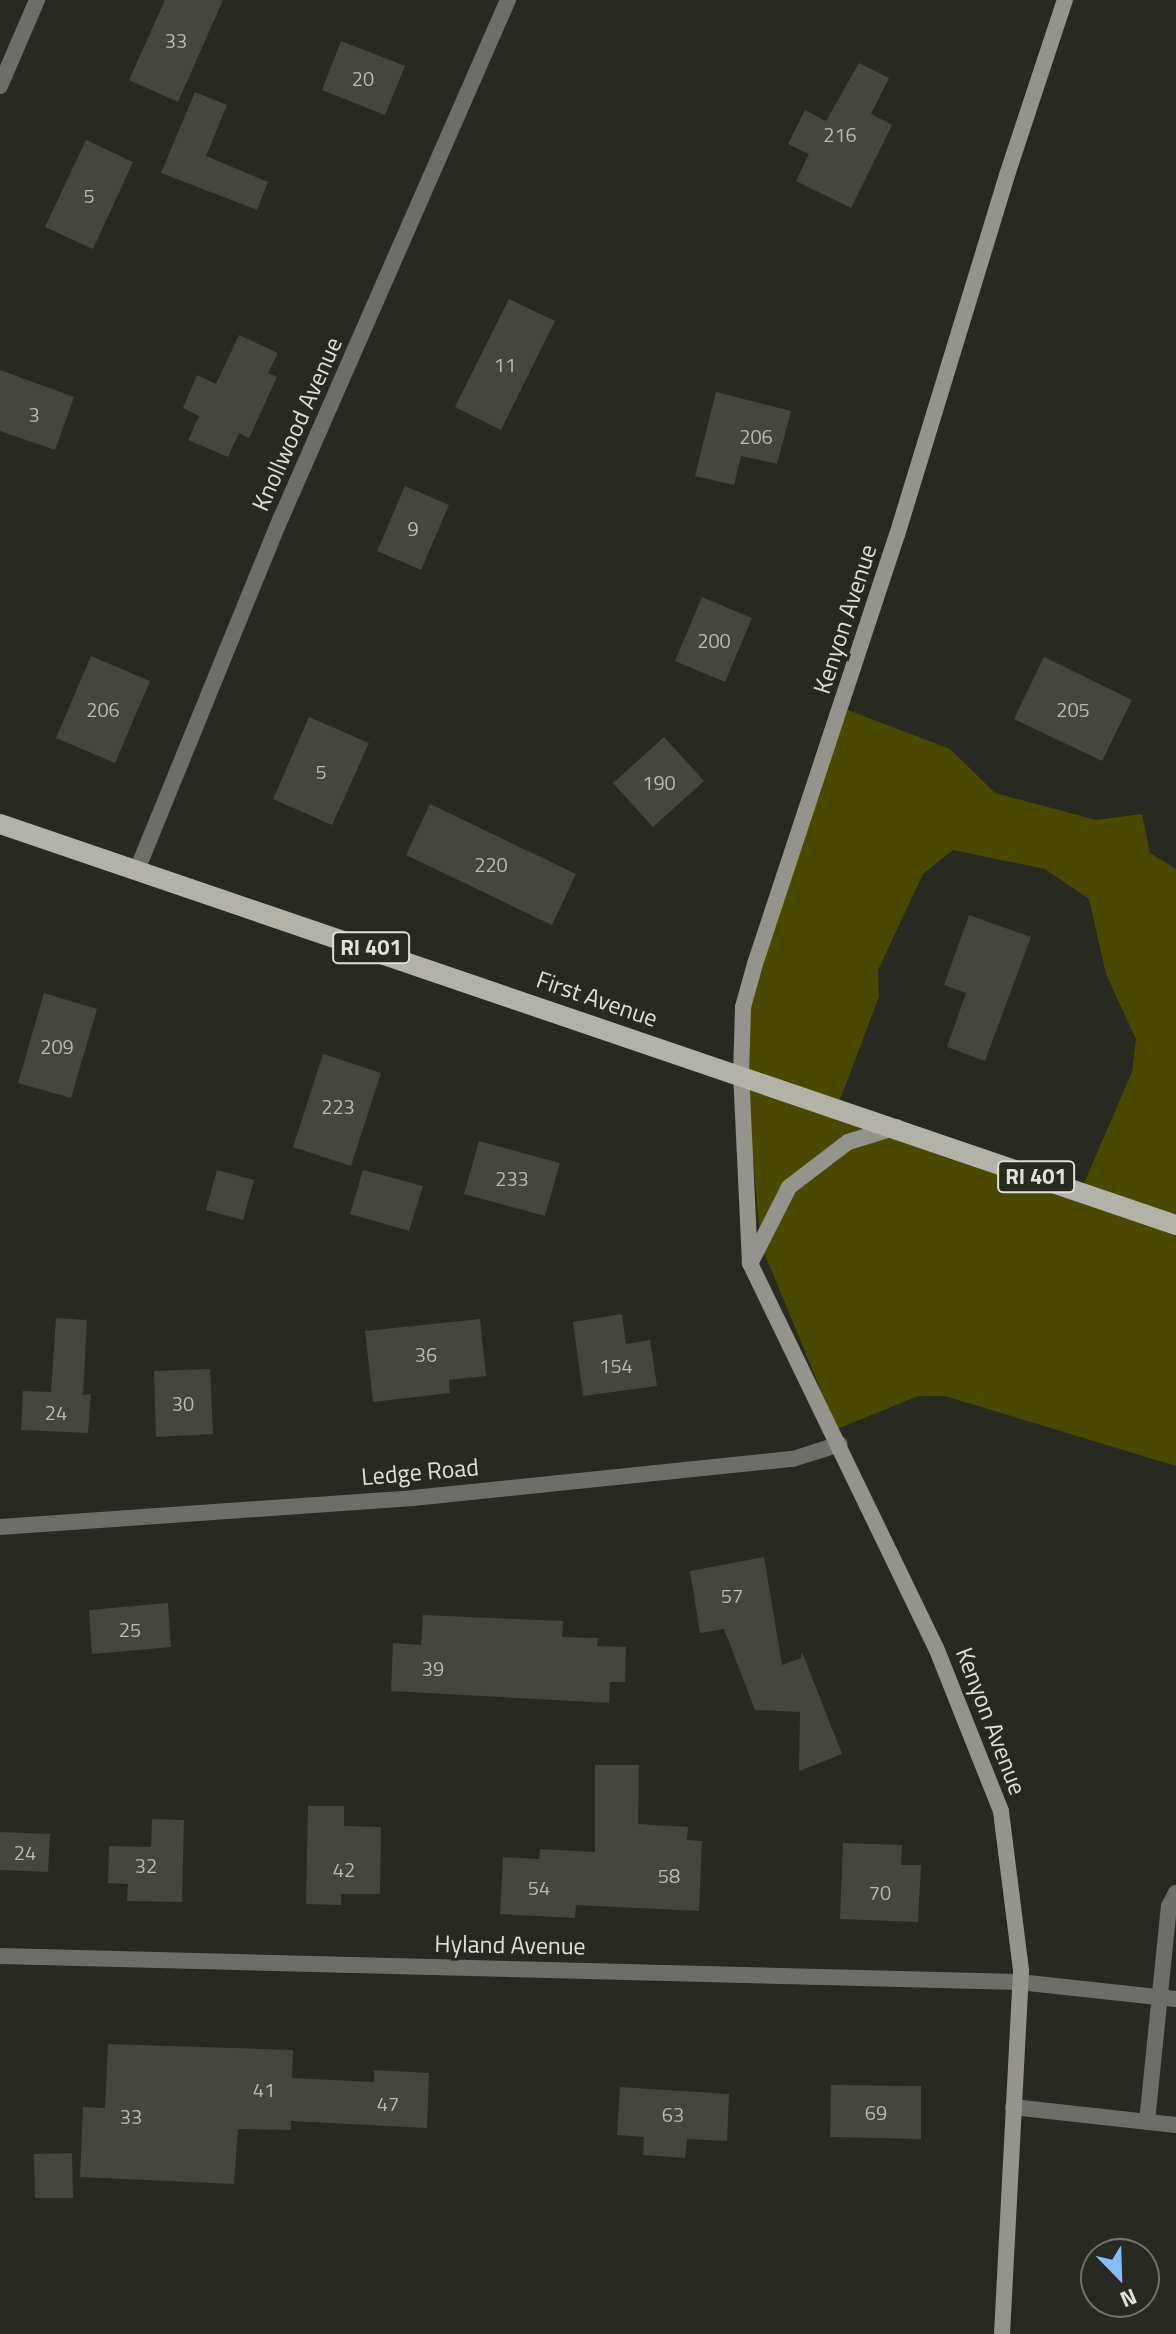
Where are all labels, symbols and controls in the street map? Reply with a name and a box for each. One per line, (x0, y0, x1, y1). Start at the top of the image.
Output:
house number: 33 (165, 28, 187, 52)
house number: 20 (352, 66, 374, 90)
house number: 216 (823, 122, 857, 146)
house number: 5 (83, 183, 95, 207)
street label: Knollwood Avenue (246, 333, 348, 515)
house number: 11 (494, 352, 516, 376)
house number: 3 (28, 402, 40, 426)
house number: 206 (739, 424, 773, 448)
house number: 9 (407, 516, 419, 540)
street label: Kenyon Avenue (807, 541, 883, 697)
house number: 200 (697, 628, 731, 652)
house number: 206 (86, 697, 120, 721)
house number: 205 (1056, 697, 1090, 721)
house number: 5 (315, 759, 327, 783)
house number: 190 (642, 770, 676, 794)
house number: 220 (474, 852, 508, 876)
road number: RI 401 (331, 930, 411, 966)
street label: First Avenue (533, 965, 661, 1033)
house number: 209 (40, 1034, 74, 1058)
house number: 223 (321, 1094, 355, 1118)
road number: RI 401 (996, 1159, 1076, 1195)
house number: 233 (495, 1166, 529, 1190)
house number: 36 (415, 1342, 437, 1366)
house number: 154 (599, 1353, 633, 1377)
house number: 30 (172, 1391, 194, 1415)
house number: 24 (45, 1400, 67, 1424)
street label: Ledge Road (360, 1453, 480, 1491)
house number: 57 (721, 1583, 743, 1607)
house number: 25 (119, 1617, 141, 1641)
street label: Kenyon Avenue (950, 1643, 1032, 1799)
house number: 39 (422, 1656, 444, 1680)
house number: 24 (14, 1840, 36, 1864)
house number: 32 (135, 1853, 157, 1877)
house number: 42 (333, 1857, 355, 1881)
house number: 58 (658, 1863, 680, 1887)
house number: 54 (528, 1875, 550, 1899)
house number: 70 (869, 1880, 891, 1904)
street label: Hyland Avenue (434, 1929, 586, 1961)
house number: 41 (253, 2077, 275, 2101)
house number: 47 (377, 2091, 399, 2115)
house number: 69 (865, 2100, 887, 2124)
house number: 63 (662, 2102, 684, 2126)
house number: 33 (120, 2104, 142, 2128)
north arrow (1080, 2238, 1160, 2318)
text: N (1115, 2280, 1142, 2317)

